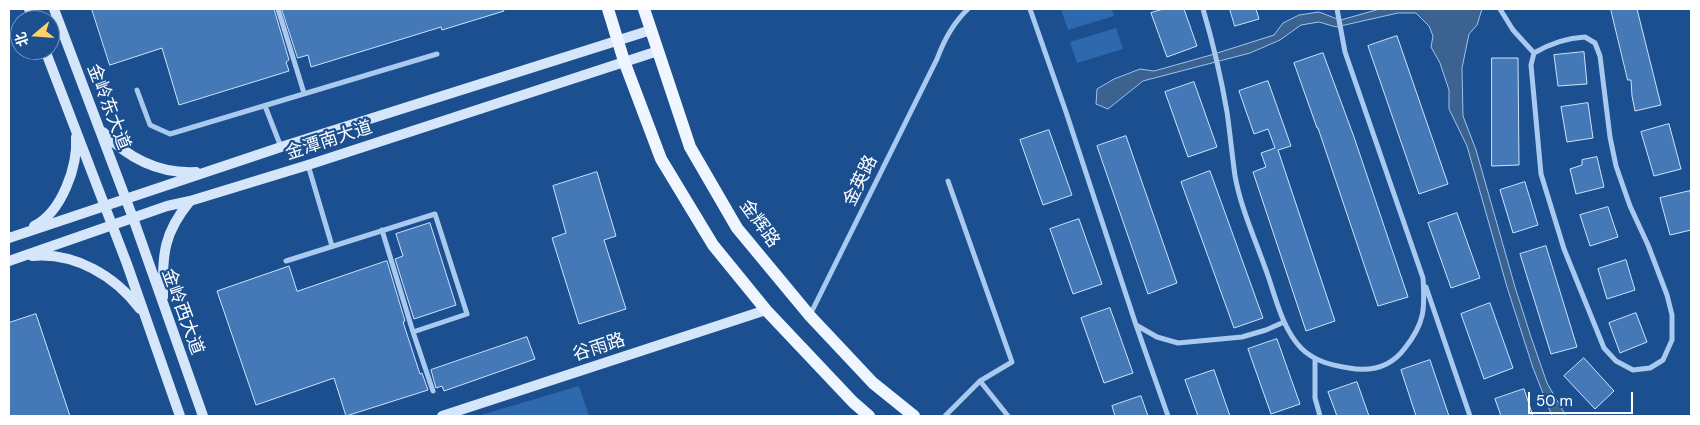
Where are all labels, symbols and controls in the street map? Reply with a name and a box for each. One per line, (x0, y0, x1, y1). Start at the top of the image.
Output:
north arrow (10, 10, 60, 60)
text: 北 (11, 30, 32, 49)
street label: 金岭东大道 (82, 61, 134, 153)
street label: 金潭南大道 (283, 117, 375, 165)
street label: 金英路 (839, 152, 883, 210)
street label: 金辉路 (734, 196, 784, 252)
street label: 金岭西大道 (156, 266, 208, 358)
street label: 谷雨路 (570, 329, 628, 367)
scale bar (1530, 382, 1635, 414)
text: 50 m (1536, 391, 1573, 411)

